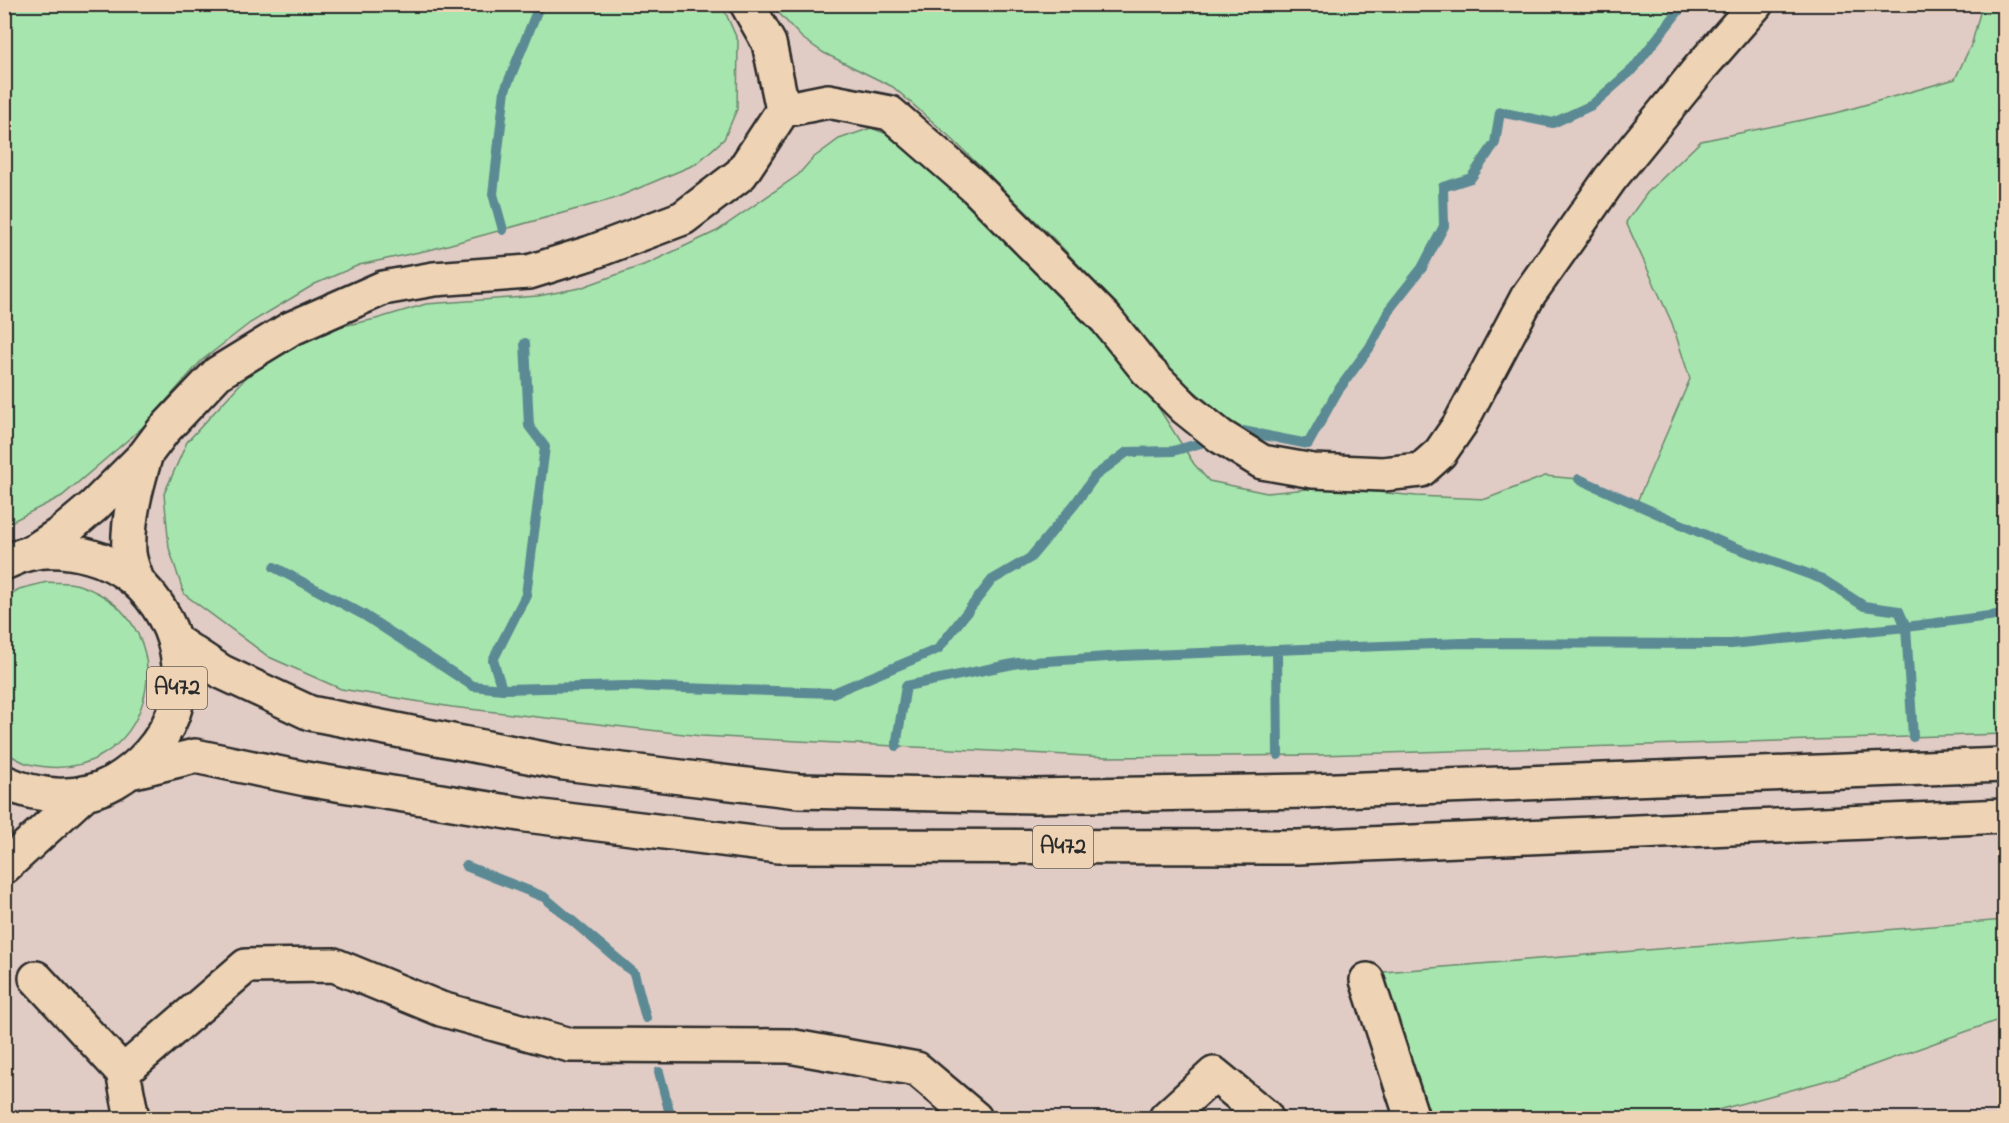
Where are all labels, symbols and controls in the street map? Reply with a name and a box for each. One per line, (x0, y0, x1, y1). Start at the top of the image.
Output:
road number: A472 (147, 667, 207, 709)
road number: A472 (1033, 826, 1093, 868)

